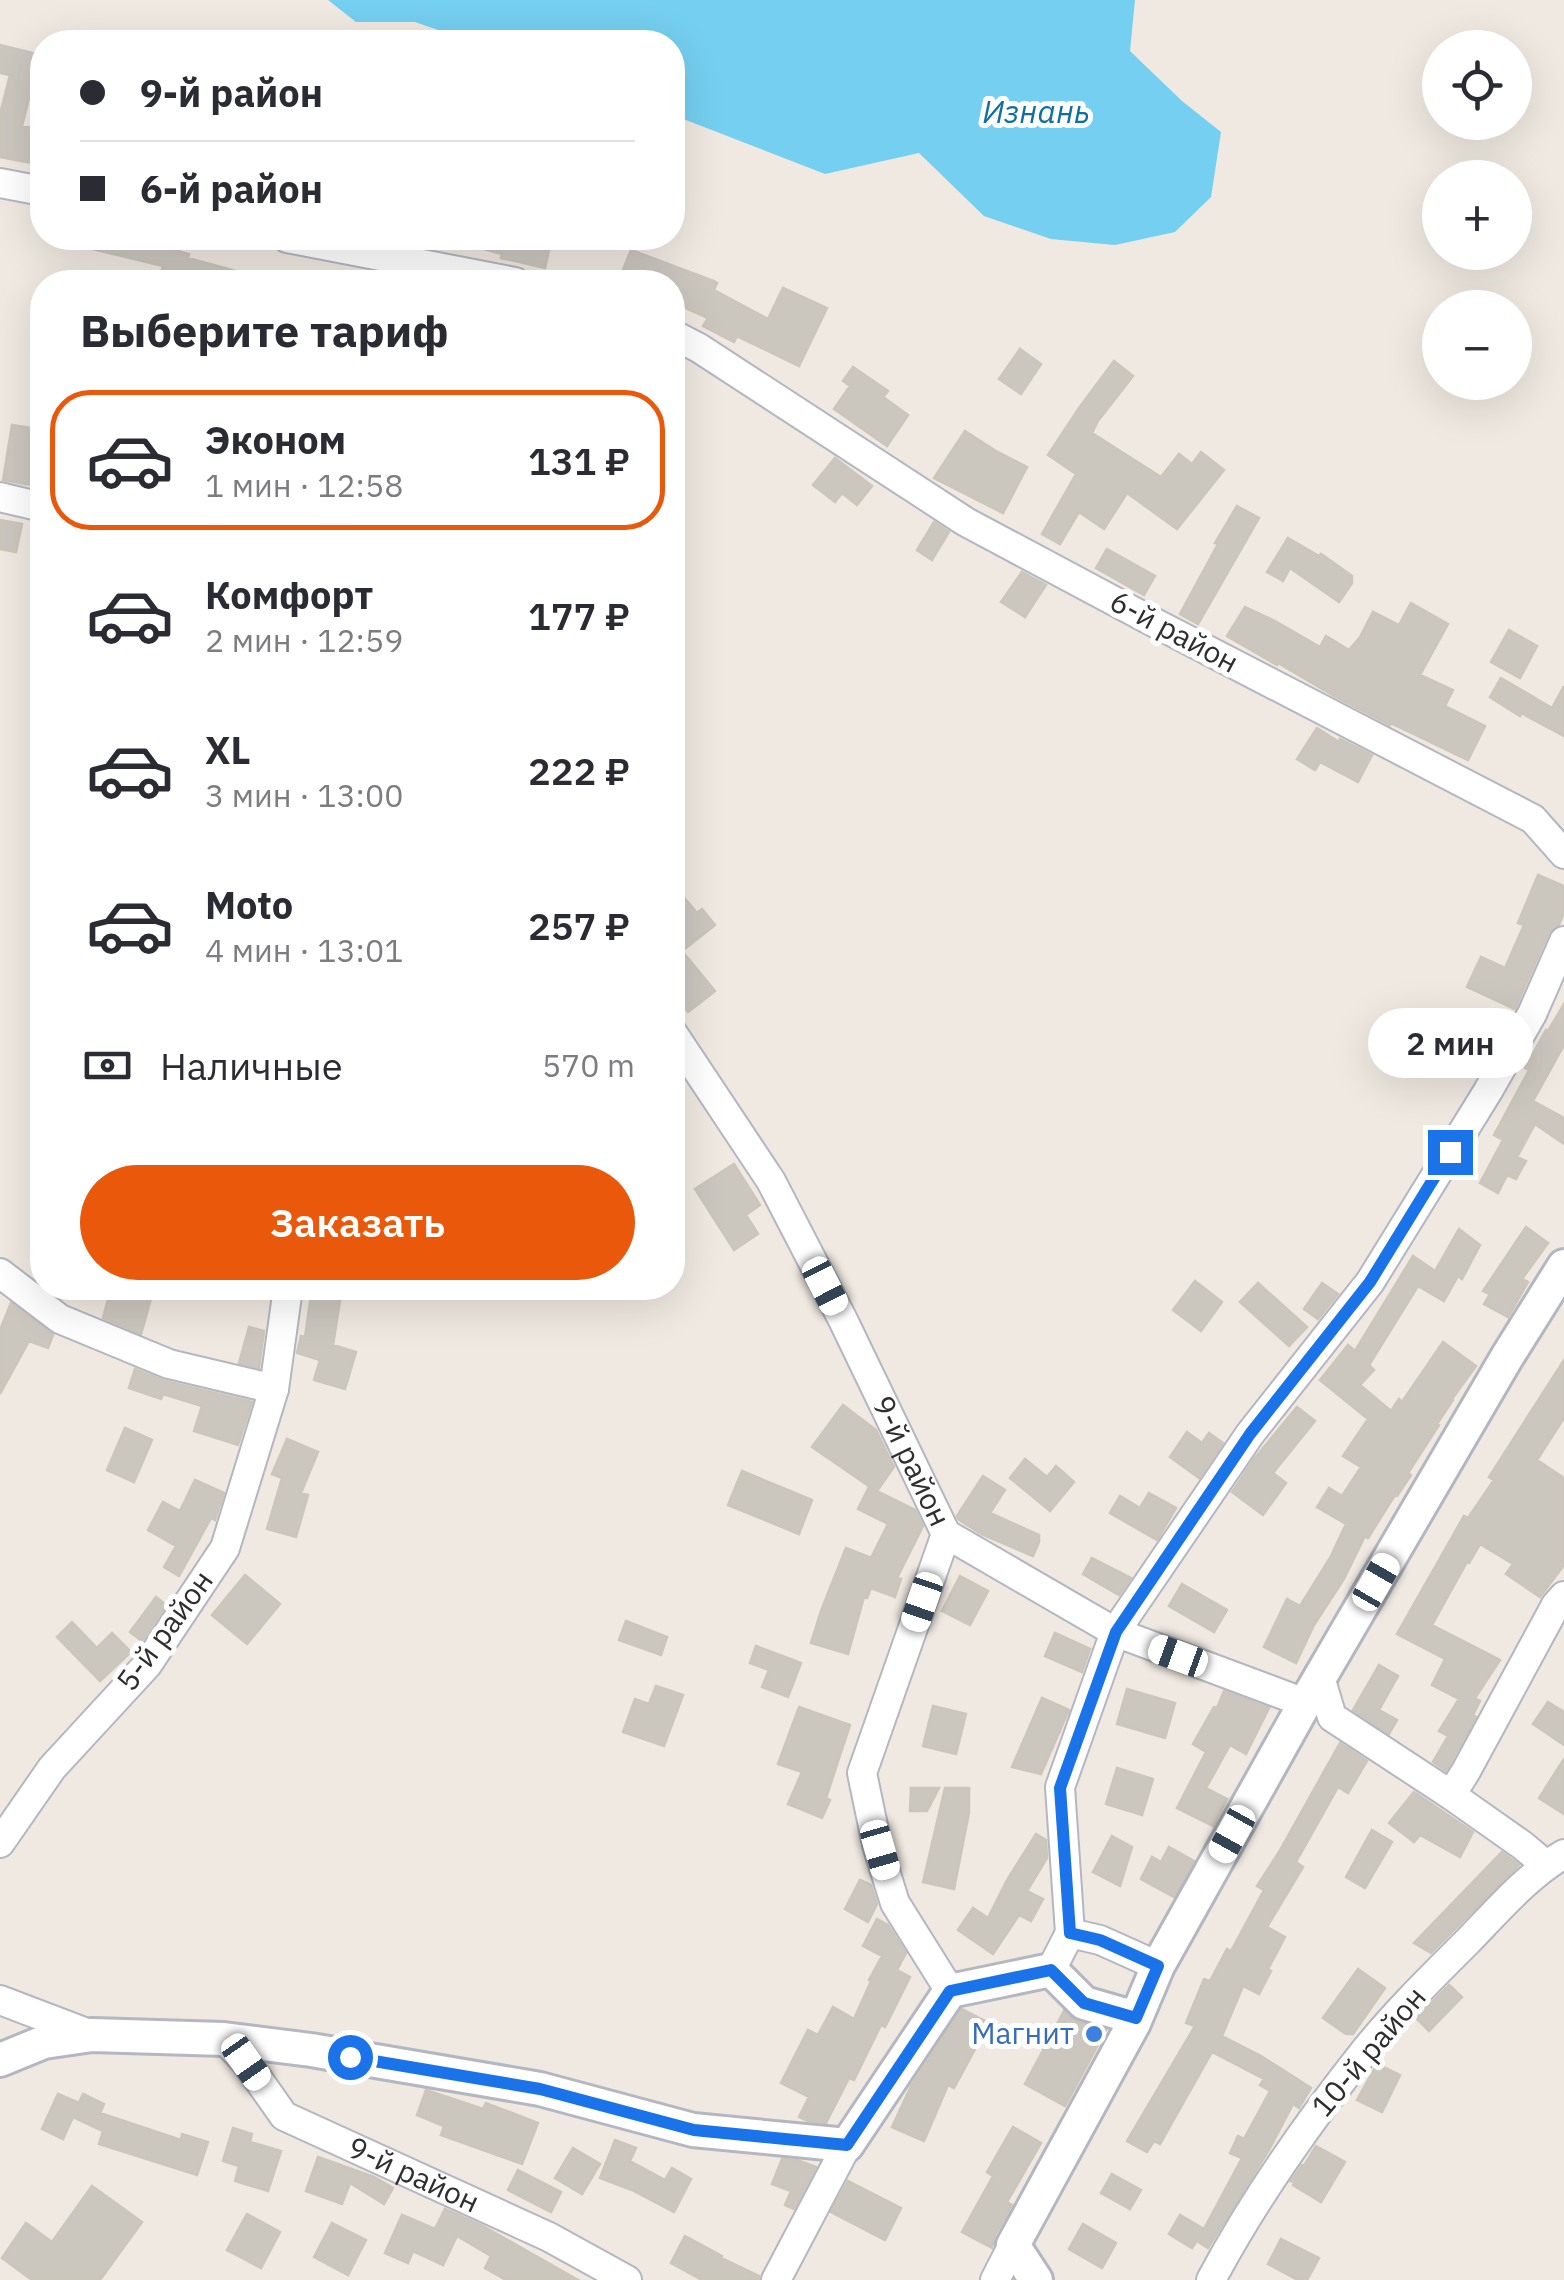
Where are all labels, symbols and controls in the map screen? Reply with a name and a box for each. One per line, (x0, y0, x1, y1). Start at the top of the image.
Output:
map controls (1422, 30, 1532, 400)
button: locate (1422, 30, 1532, 140)
text: 9-й район (140, 68, 323, 117)
water label: Изнань (982, 90, 1090, 132)
button: + (1422, 160, 1532, 270)
text: 6-й район (140, 164, 323, 213)
button: − (1422, 290, 1532, 400)
text: Выберите тариф (80, 301, 449, 359)
icon: car (85, 415, 175, 505)
text: Эконом (205, 415, 346, 464)
text: 131 ₽ (528, 436, 630, 485)
text: 1 мин · 12:58 (205, 464, 403, 506)
icon: car (85, 570, 175, 660)
text: Комфорт (205, 570, 373, 619)
street label: 6-й район (1104, 581, 1246, 681)
text: 177 ₽ (528, 591, 630, 640)
text: 2 мин · 12:59 (205, 619, 403, 661)
icon: car (85, 725, 175, 815)
text: XL (205, 725, 251, 774)
text: 222 ₽ (528, 746, 630, 795)
text: 3 мин · 13:00 (205, 774, 403, 816)
icon: car (85, 880, 175, 970)
text: Moto (205, 880, 293, 929)
text: 257 ₽ (528, 901, 630, 950)
text: 4 мин · 13:01 (205, 929, 403, 971)
callout: 2 мин (1368, 1007, 1532, 1077)
text: 2 мин (1406, 1022, 1495, 1064)
icon: cash (80, 1038, 135, 1093)
text: Наличные (160, 1041, 343, 1090)
text: 570 m (542, 1044, 635, 1086)
route end (1428, 1130, 1473, 1175)
button: Заказать (80, 1165, 635, 1280)
car (798, 1252, 852, 1320)
street label: 9-й район (864, 1389, 960, 1532)
car (1348, 1549, 1404, 1615)
street label: 5-й район (107, 1562, 221, 1698)
car (898, 1569, 946, 1635)
car (1145, 1632, 1211, 1680)
car (1204, 1800, 1260, 1868)
car (857, 1817, 903, 1883)
street label: 10-й район (1302, 1978, 1434, 2124)
place label: Магнит (971, 2013, 1074, 2052)
marker: Магнит (1083, 2023, 1105, 2045)
car (217, 2029, 275, 2095)
route start (328, 2035, 373, 2080)
street label: 9-й район (342, 2127, 486, 2221)

